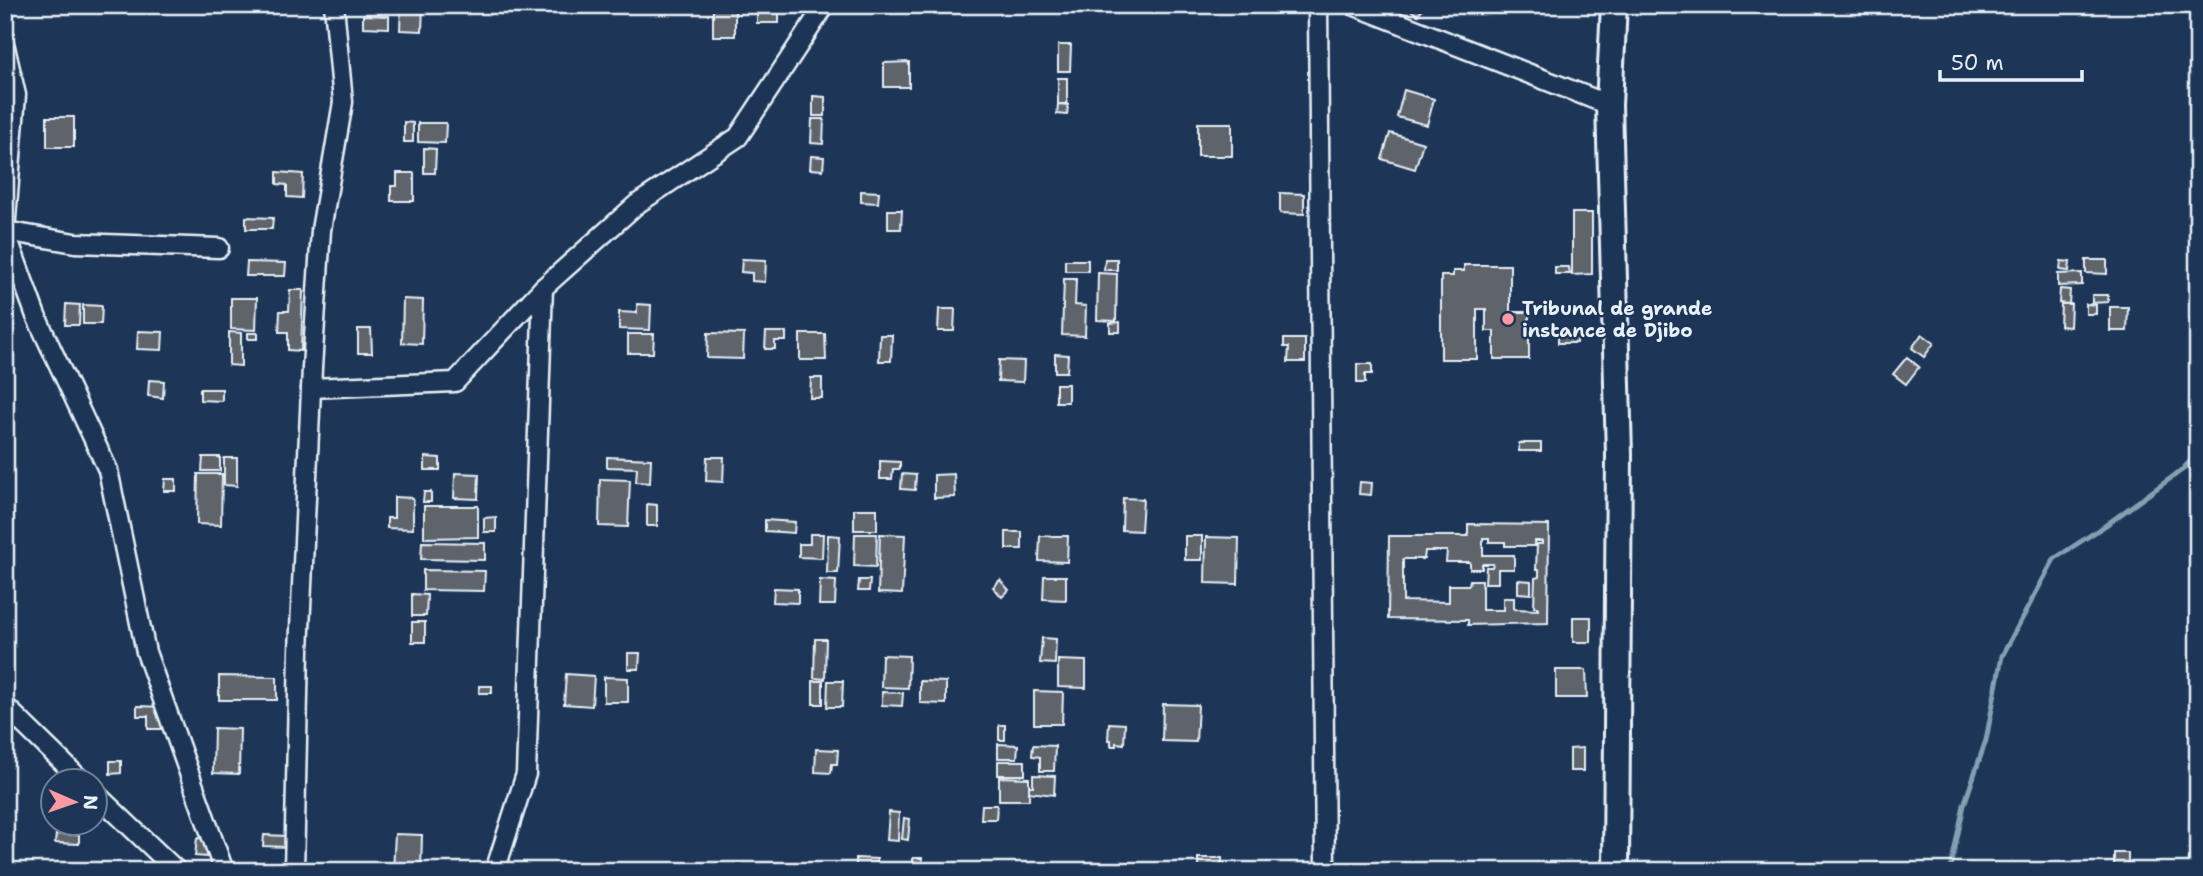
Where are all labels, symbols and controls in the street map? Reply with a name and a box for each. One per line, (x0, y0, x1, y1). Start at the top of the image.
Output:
scale bar (1940, 38, 2082, 82)
text: 50 m (1951, 49, 2004, 77)
place label: Tribunal de grande instance de Djibo (1522, 296, 1712, 343)
marker: Tribunal de grande instance de Djibo (1500, 311, 1516, 327)
north arrow (38, 768, 108, 838)
text: N (78, 795, 103, 811)

